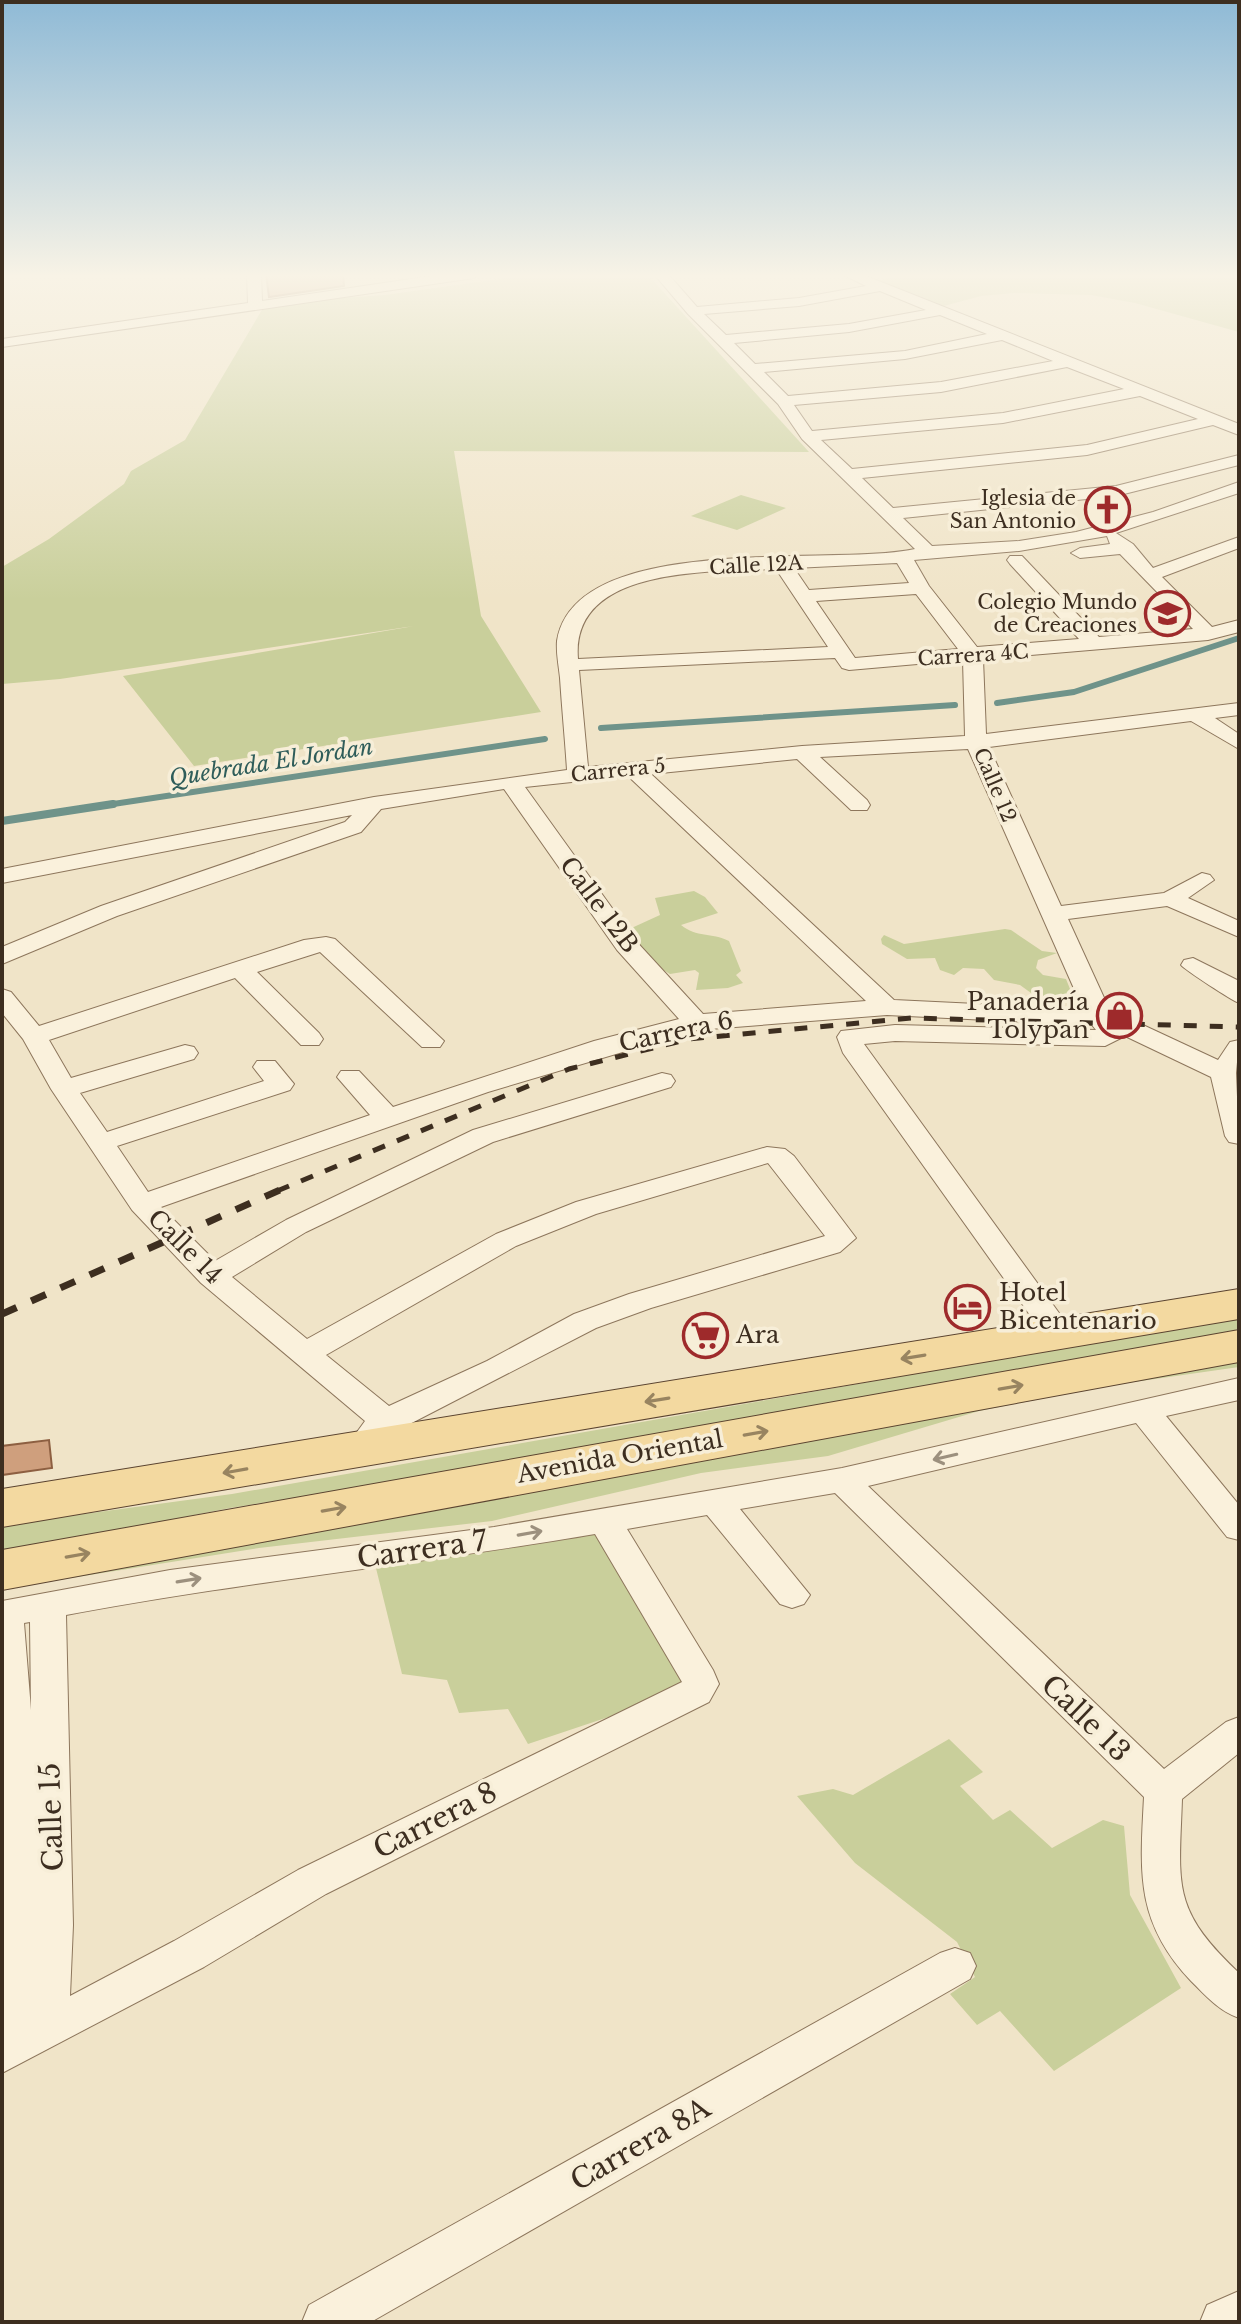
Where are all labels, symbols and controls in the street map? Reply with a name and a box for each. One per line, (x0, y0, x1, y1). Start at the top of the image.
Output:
church icon: Iglesia de San Antonio (1083, 485, 1131, 533)
place label: Iglesia de San Antonio (950, 486, 1076, 533)
street label: Calle 12A (708, 551, 804, 579)
school or university icon: Colegio Mundo de Creaciones (1144, 589, 1192, 637)
place label: Colegio Mundo de Creaciones (977, 590, 1137, 637)
street label: Carrera 4C (917, 639, 1029, 671)
water label: Quebrada El Jordan (167, 733, 375, 792)
street label: Calle 12 (969, 744, 1021, 826)
street label: Carrera 5 (570, 753, 666, 787)
street label: Calle 12B (554, 851, 645, 958)
place label: Panadería Tolypan (967, 987, 1090, 1044)
shop icon: Panadería Tolypan (1096, 992, 1144, 1040)
street label: Carrera 6 (616, 1005, 736, 1058)
street label: Calle 14 (142, 1203, 229, 1290)
place label: Hotel Bicentenario (999, 1278, 1157, 1335)
hotel icon: Hotel Bicentenario (944, 1283, 992, 1331)
supermarket icon: Ara (681, 1311, 729, 1359)
place label: Ara (735, 1320, 780, 1349)
one-way arrow (901, 1350, 927, 1365)
one-way arrow (998, 1378, 1024, 1393)
one-way arrow (645, 1393, 670, 1408)
street label: Avenida Oriental (514, 1424, 725, 1489)
one-way arrow (742, 1424, 768, 1439)
one-way arrow (932, 1450, 958, 1465)
one-way arrow (223, 1465, 248, 1480)
one-way arrow (321, 1500, 347, 1515)
street label: Carrera 7 (355, 1523, 490, 1576)
one-way arrow (516, 1524, 542, 1539)
one-way arrow (65, 1546, 91, 1561)
one-way arrow (176, 1572, 201, 1587)
street label: Calle 13 (1034, 1668, 1137, 1769)
street label: Calle 15 (32, 1762, 71, 1872)
street label: Carrera 8 (368, 1774, 503, 1866)
street label: Carrera 8A (564, 2090, 717, 2198)

